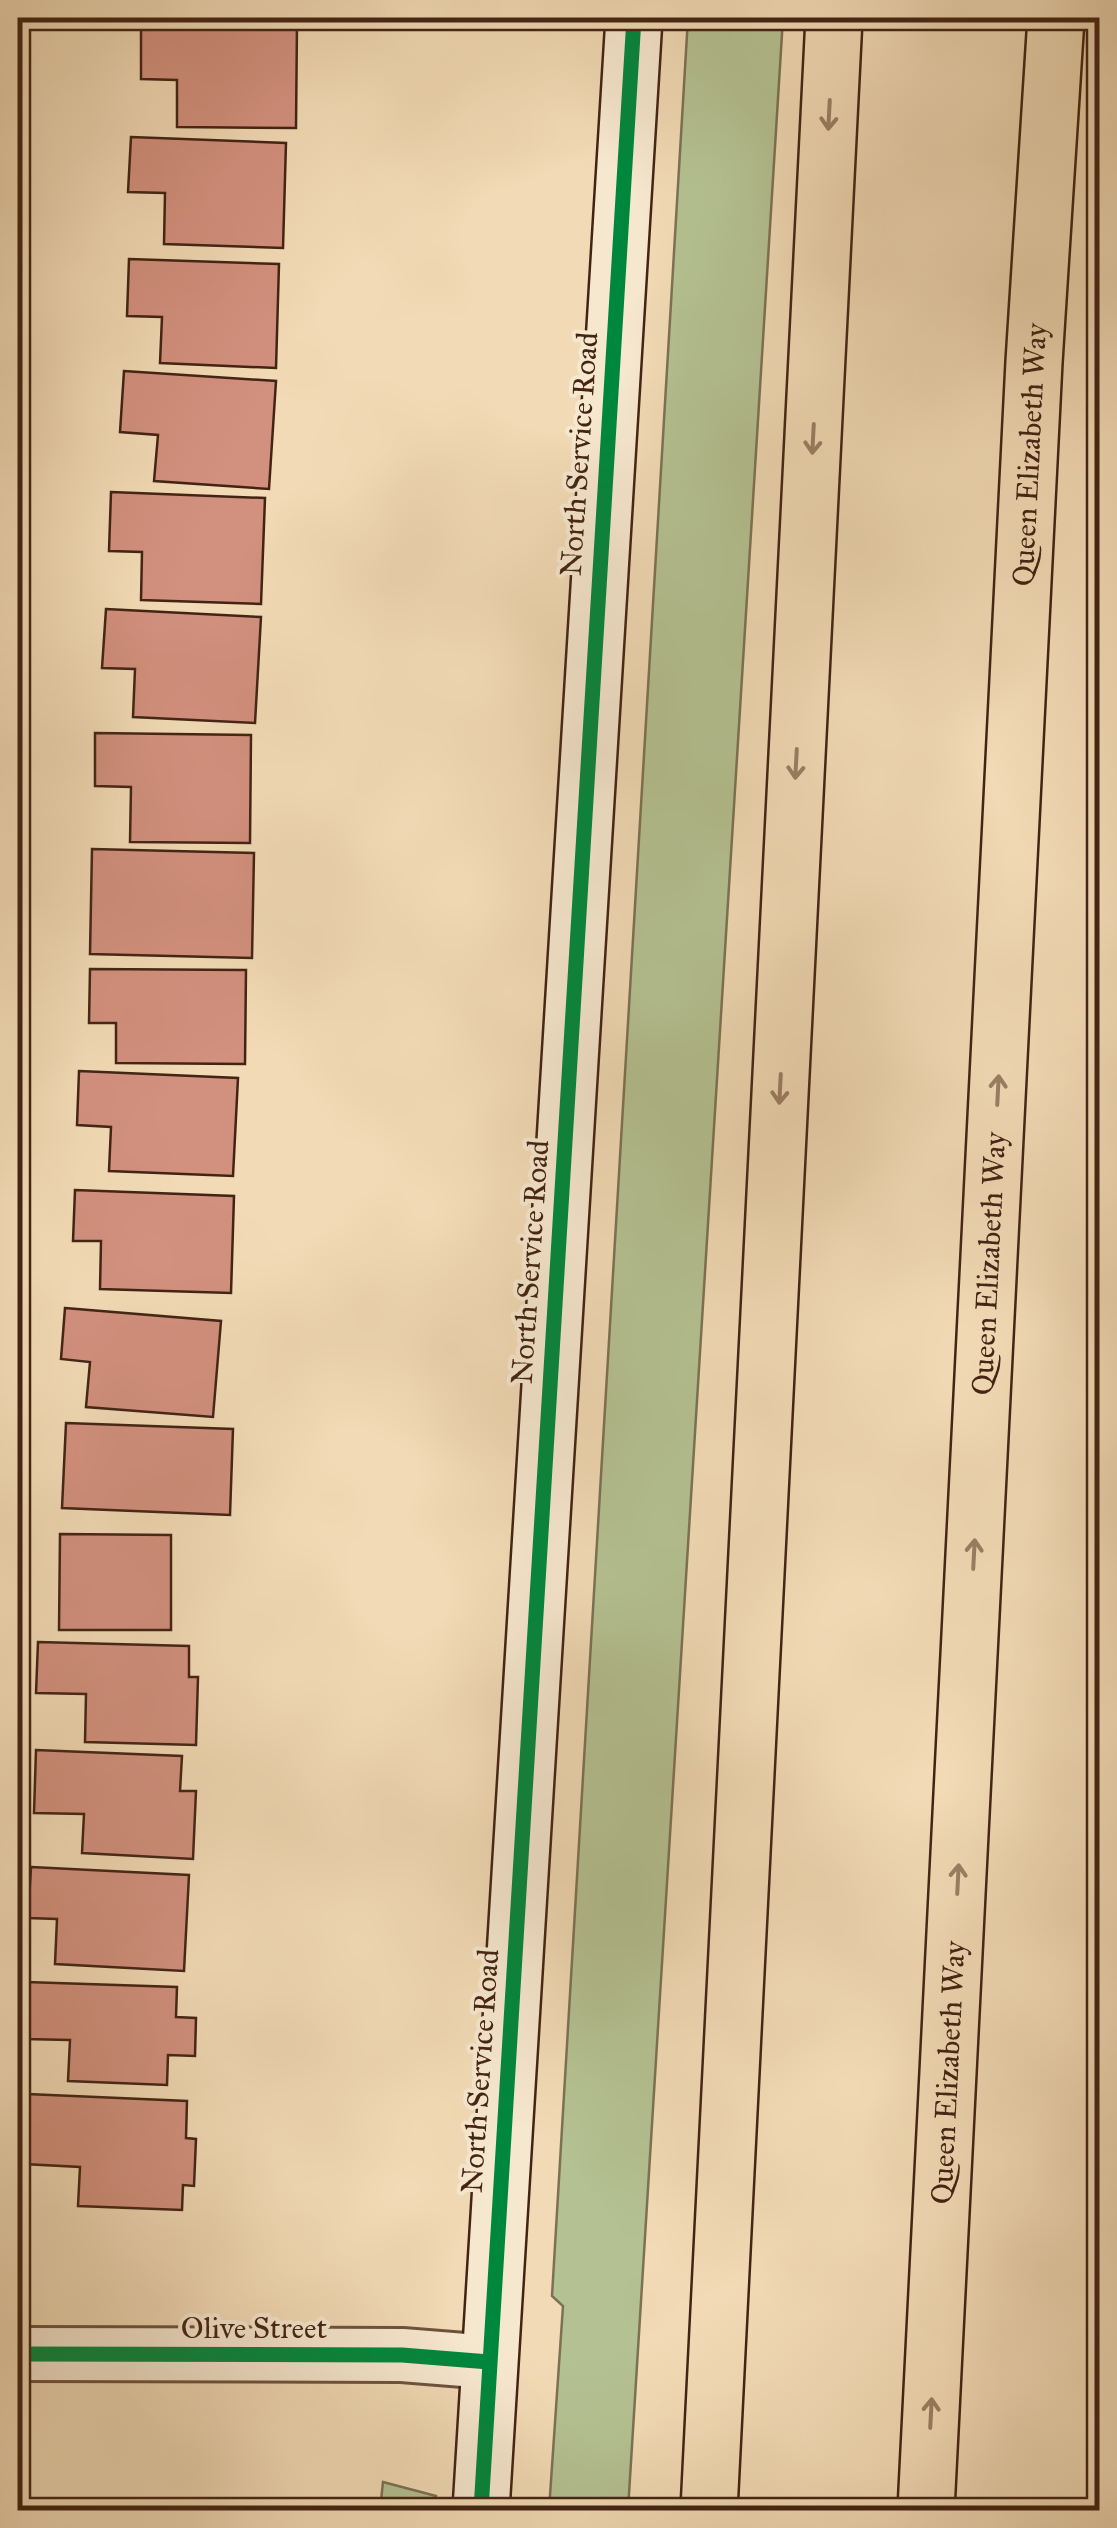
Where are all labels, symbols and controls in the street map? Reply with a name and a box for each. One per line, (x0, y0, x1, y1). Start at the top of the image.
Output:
one-way arrow (819, 98, 838, 130)
street label: Queen Elizabeth Way (1005, 321, 1055, 587)
street label: North Service Road (553, 331, 605, 577)
one-way arrow (803, 423, 822, 455)
one-way arrow (787, 748, 806, 780)
one-way arrow (770, 1072, 789, 1104)
one-way arrow (989, 1074, 1008, 1106)
street label: Queen Elizabeth Way (964, 1130, 1013, 1396)
street label: North Service Road (504, 1139, 556, 1385)
one-way arrow (965, 1539, 984, 1571)
one-way arrow (949, 1863, 968, 1895)
street label: Queen Elizabeth Way (923, 1939, 973, 2205)
street label: North Service Road (454, 1948, 506, 2194)
street label: Olive Street (181, 2310, 328, 2346)
one-way arrow (922, 2398, 941, 2430)

